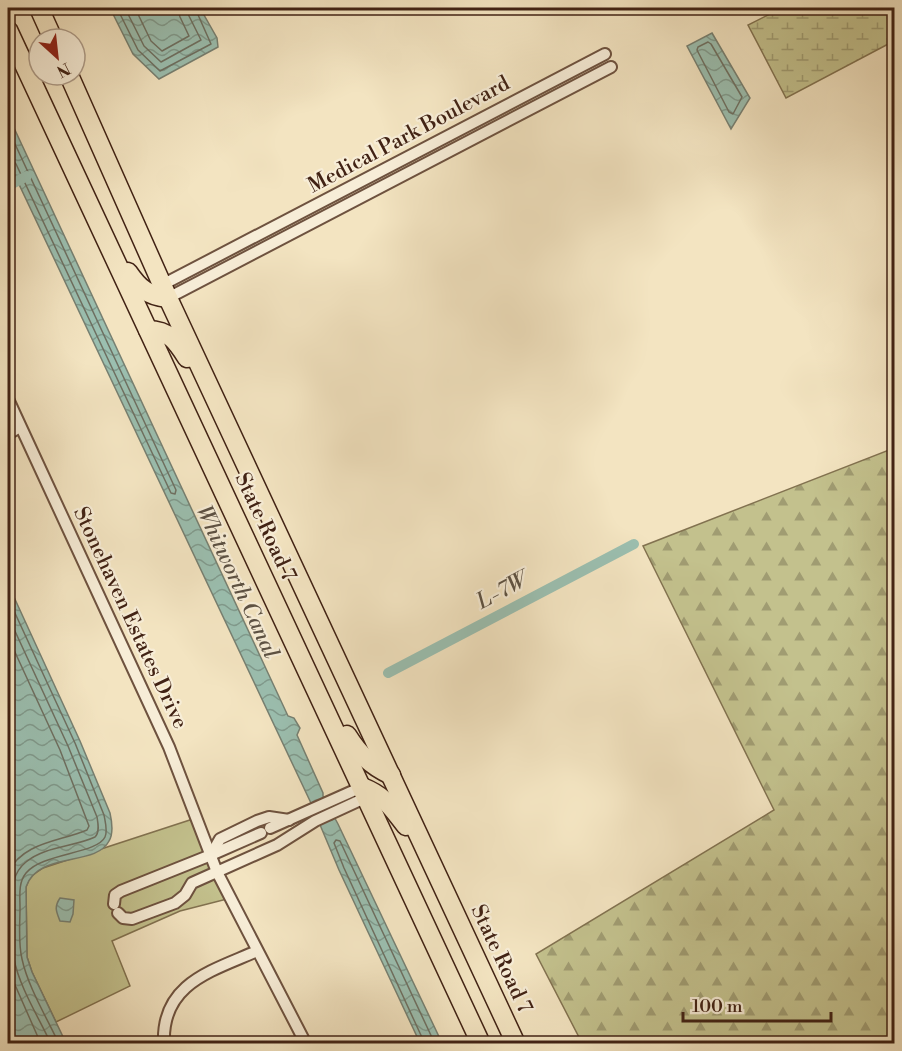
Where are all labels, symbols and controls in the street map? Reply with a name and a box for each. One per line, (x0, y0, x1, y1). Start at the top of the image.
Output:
north arrow (27, 27, 87, 87)
text: N (53, 58, 74, 81)
street label: Medical Park Boulevard (304, 71, 514, 199)
street label: State Road 7 (229, 469, 302, 586)
water label: Whitworth Canal (190, 501, 284, 663)
street label: Stonehaven Estates Drive (67, 503, 193, 733)
water label: L-7W (471, 564, 536, 616)
street label: State Road 7 (465, 901, 538, 1018)
scale bar (683, 985, 832, 1023)
text: 100 m (692, 995, 743, 1018)

